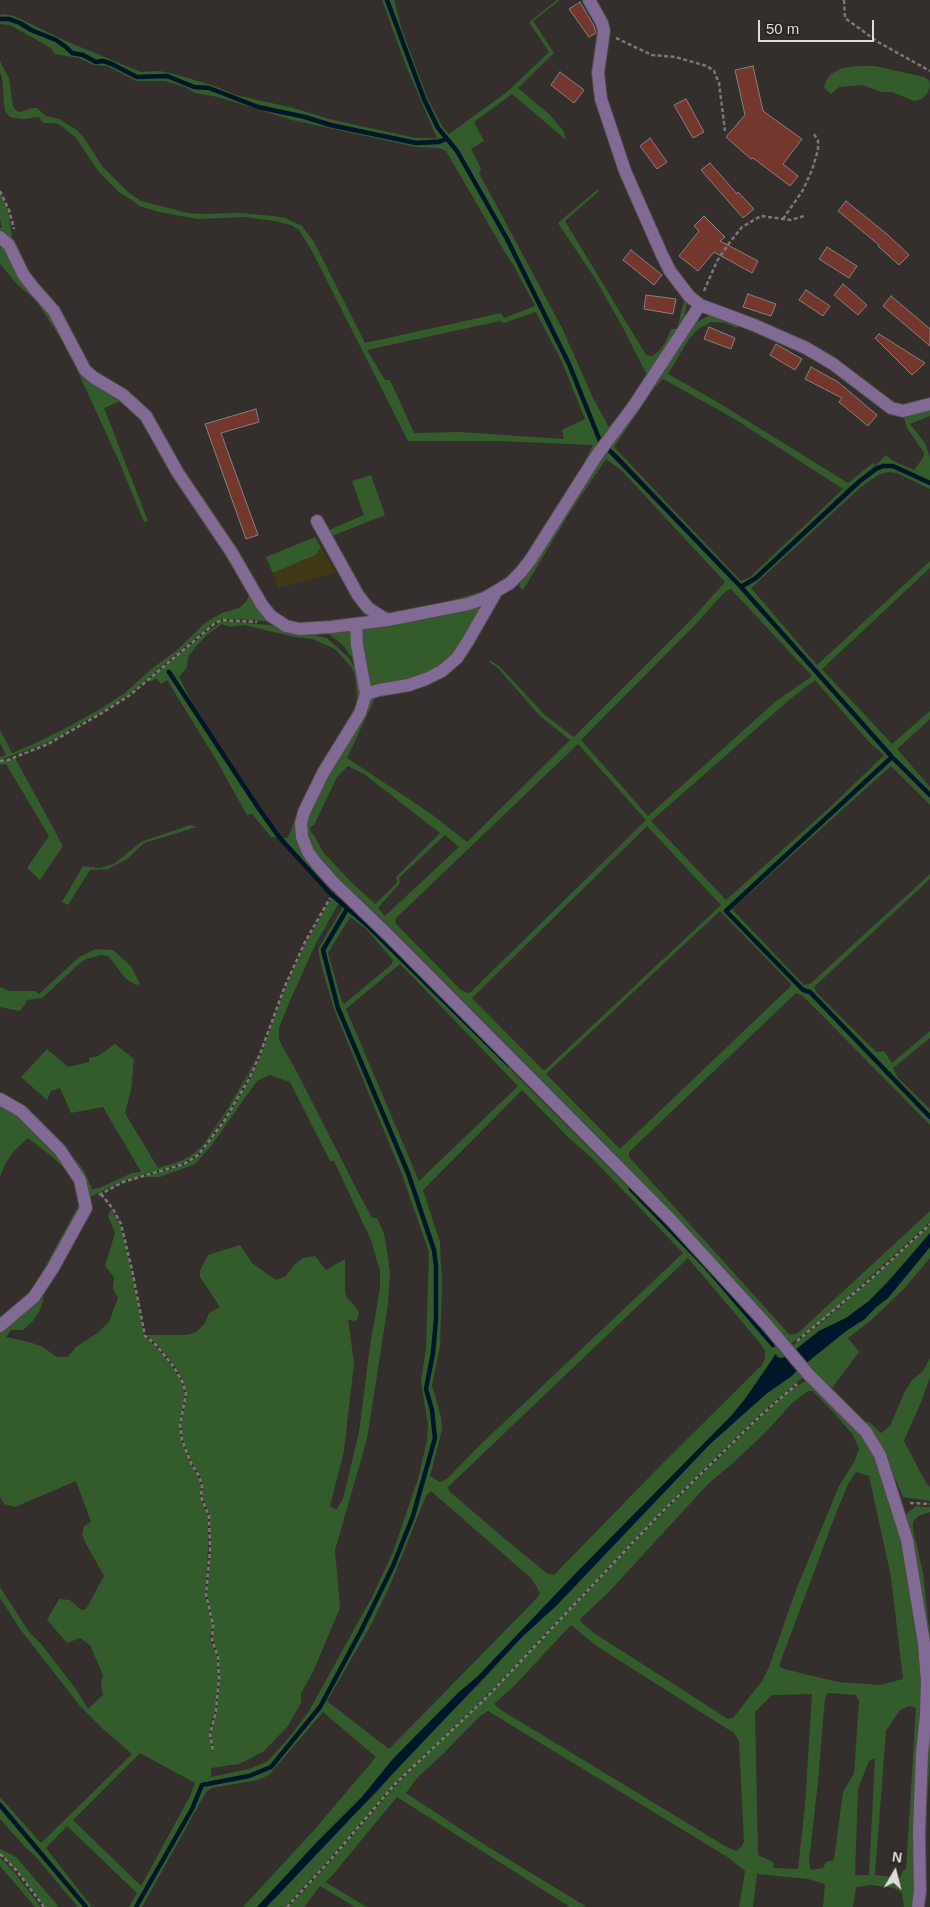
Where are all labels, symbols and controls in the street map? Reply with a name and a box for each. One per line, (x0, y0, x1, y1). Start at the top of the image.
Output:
scale bar (760, 10, 876, 42)
text: 50 m (766, 20, 799, 37)
north arrow (870, 1847, 920, 1897)
text: N (891, 1849, 903, 1866)

